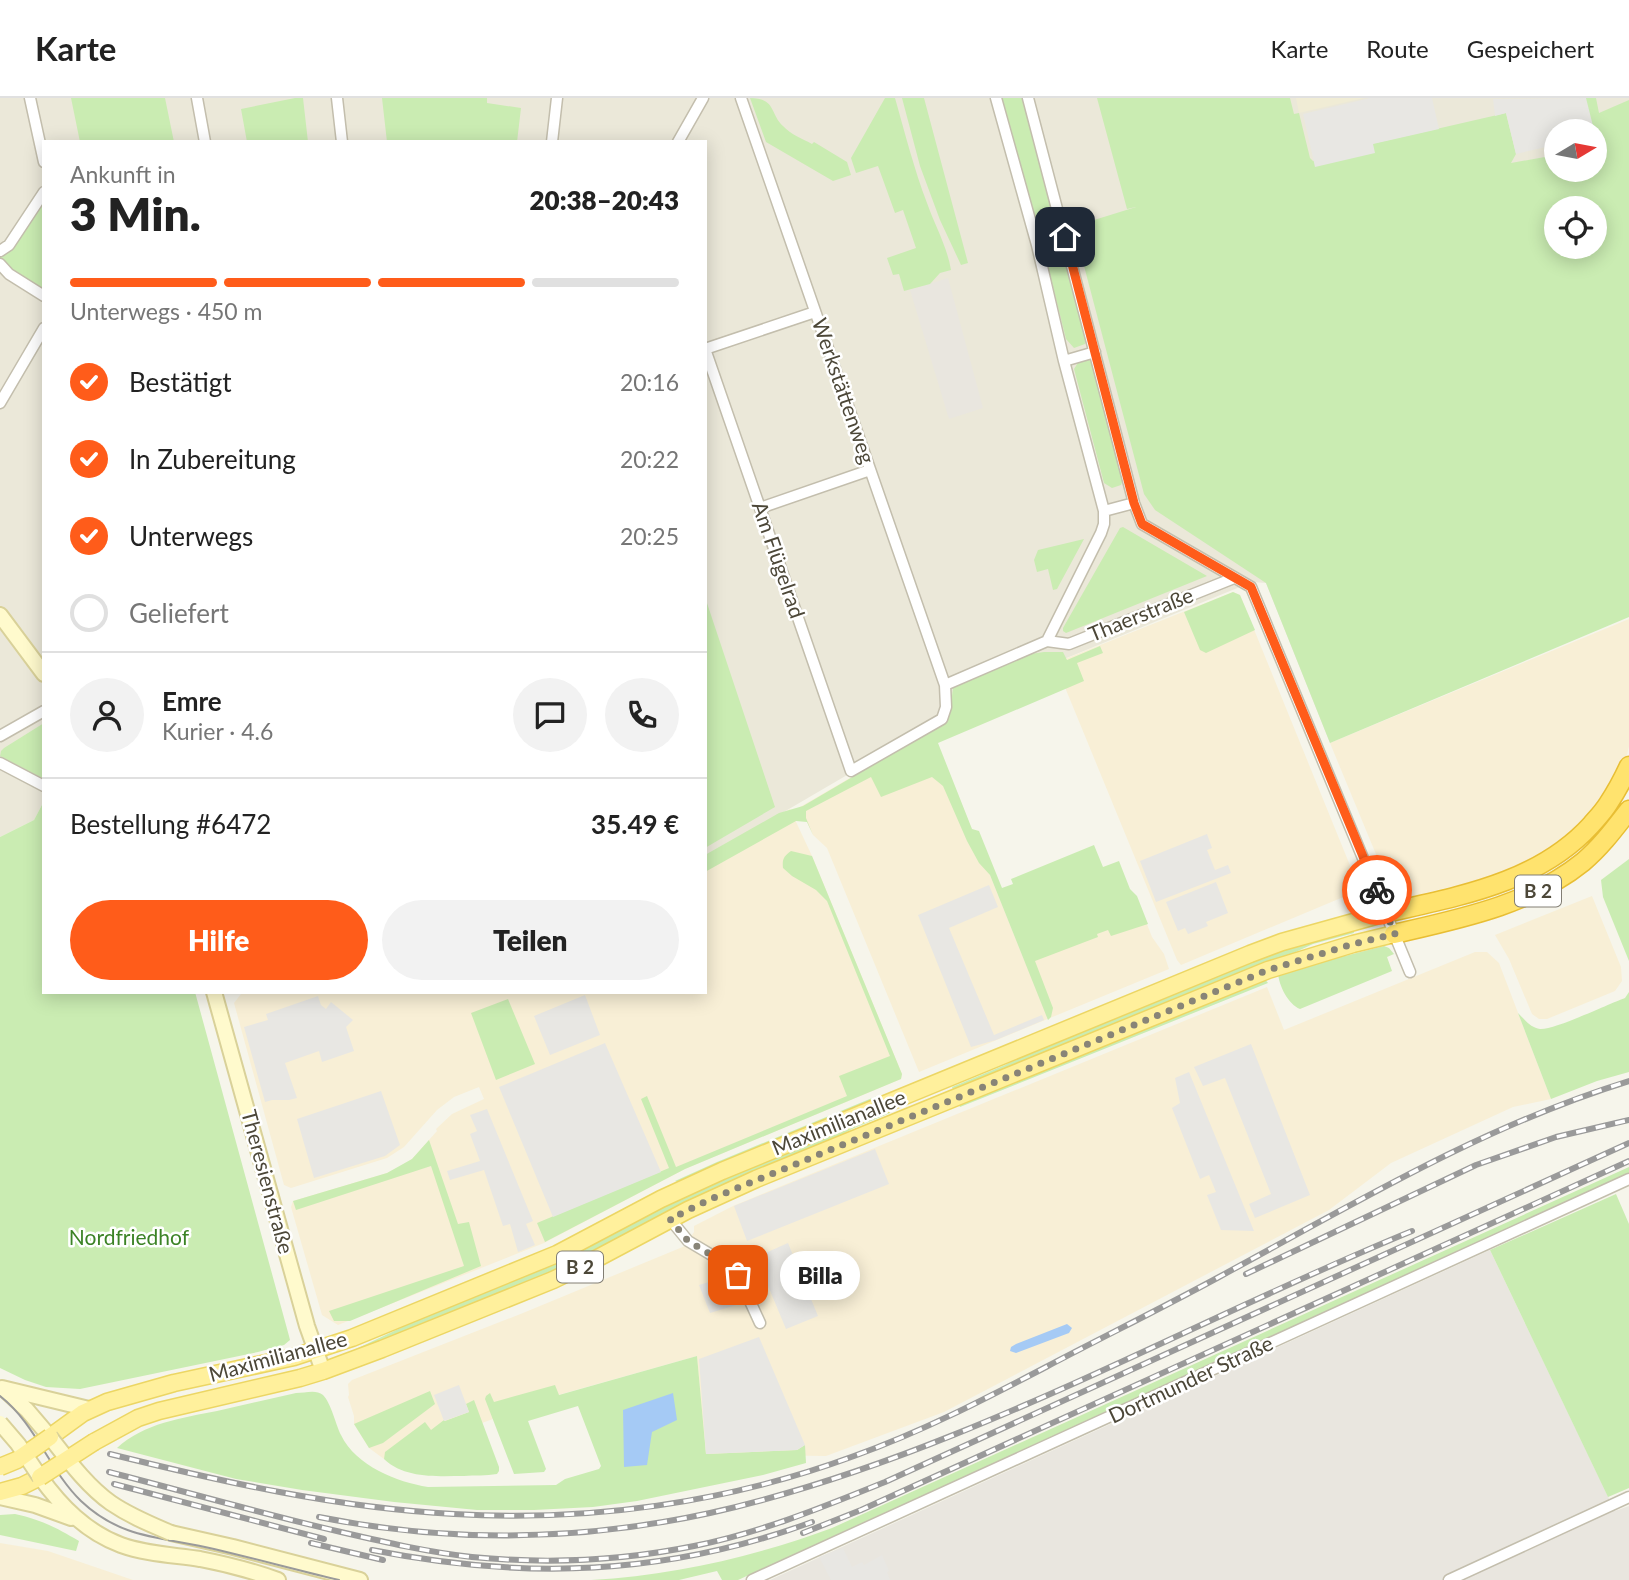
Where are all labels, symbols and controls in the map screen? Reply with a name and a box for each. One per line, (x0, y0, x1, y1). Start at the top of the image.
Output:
text: Karte (35, 28, 116, 68)
text: Karte (1271, 34, 1328, 63)
text: Route (1366, 34, 1429, 63)
text: Gespeichert (1467, 34, 1594, 63)
north arrow (1544, 119, 1606, 182)
map controls (1544, 119, 1607, 259)
text: Ankunft in (70, 160, 176, 188)
text: 20:38–20:43 (529, 184, 679, 216)
text: 3 Min. (70, 186, 201, 241)
button: locate (1544, 196, 1607, 259)
pin (1035, 207, 1095, 267)
icon: home (1046, 218, 1084, 256)
text: Unterwegs · 450 m (70, 297, 263, 325)
street label: Werkstättenweg (808, 314, 881, 467)
icon: check (70, 363, 108, 401)
text: Bestätigt (129, 366, 232, 398)
text: 20:16 (620, 368, 679, 396)
icon: check (70, 440, 108, 478)
text: In Zubereitung (129, 443, 296, 475)
text: 20:22 (620, 445, 679, 473)
street label: Am Flügelrad (748, 498, 811, 621)
icon: check (70, 517, 108, 555)
text: Unterwegs (129, 520, 253, 552)
text: 20:25 (620, 522, 679, 550)
street label: Thaerstraße (1084, 581, 1197, 646)
text: Geliefert (129, 597, 229, 629)
button: person (70, 678, 144, 752)
button: chat (513, 678, 587, 752)
button: phone (605, 678, 679, 752)
text: Emre (162, 685, 222, 717)
text: Kurier · 4.6 (162, 717, 273, 745)
text: Bestellung #6472 (70, 808, 271, 840)
text: 35.49 € (591, 808, 679, 840)
courier (1342, 855, 1412, 925)
icon: bike (1358, 871, 1396, 909)
road number: B 2 (1515, 876, 1561, 906)
button: Hilfe (70, 900, 368, 980)
button: Teilen (382, 900, 679, 980)
street label: Maximilianallee (768, 1083, 909, 1160)
street label: Theresienstraße (237, 1107, 300, 1256)
park label: Nordfriedhof (69, 1224, 190, 1249)
pin (708, 1245, 768, 1305)
callout: Billa (780, 1250, 860, 1300)
road number: B 2 (557, 1252, 603, 1282)
icon: bag (719, 1256, 757, 1294)
text: Billa (797, 1261, 843, 1289)
street label: Maximilianallee (206, 1325, 349, 1386)
street label: Dortmunder Straße (1104, 1330, 1277, 1428)

